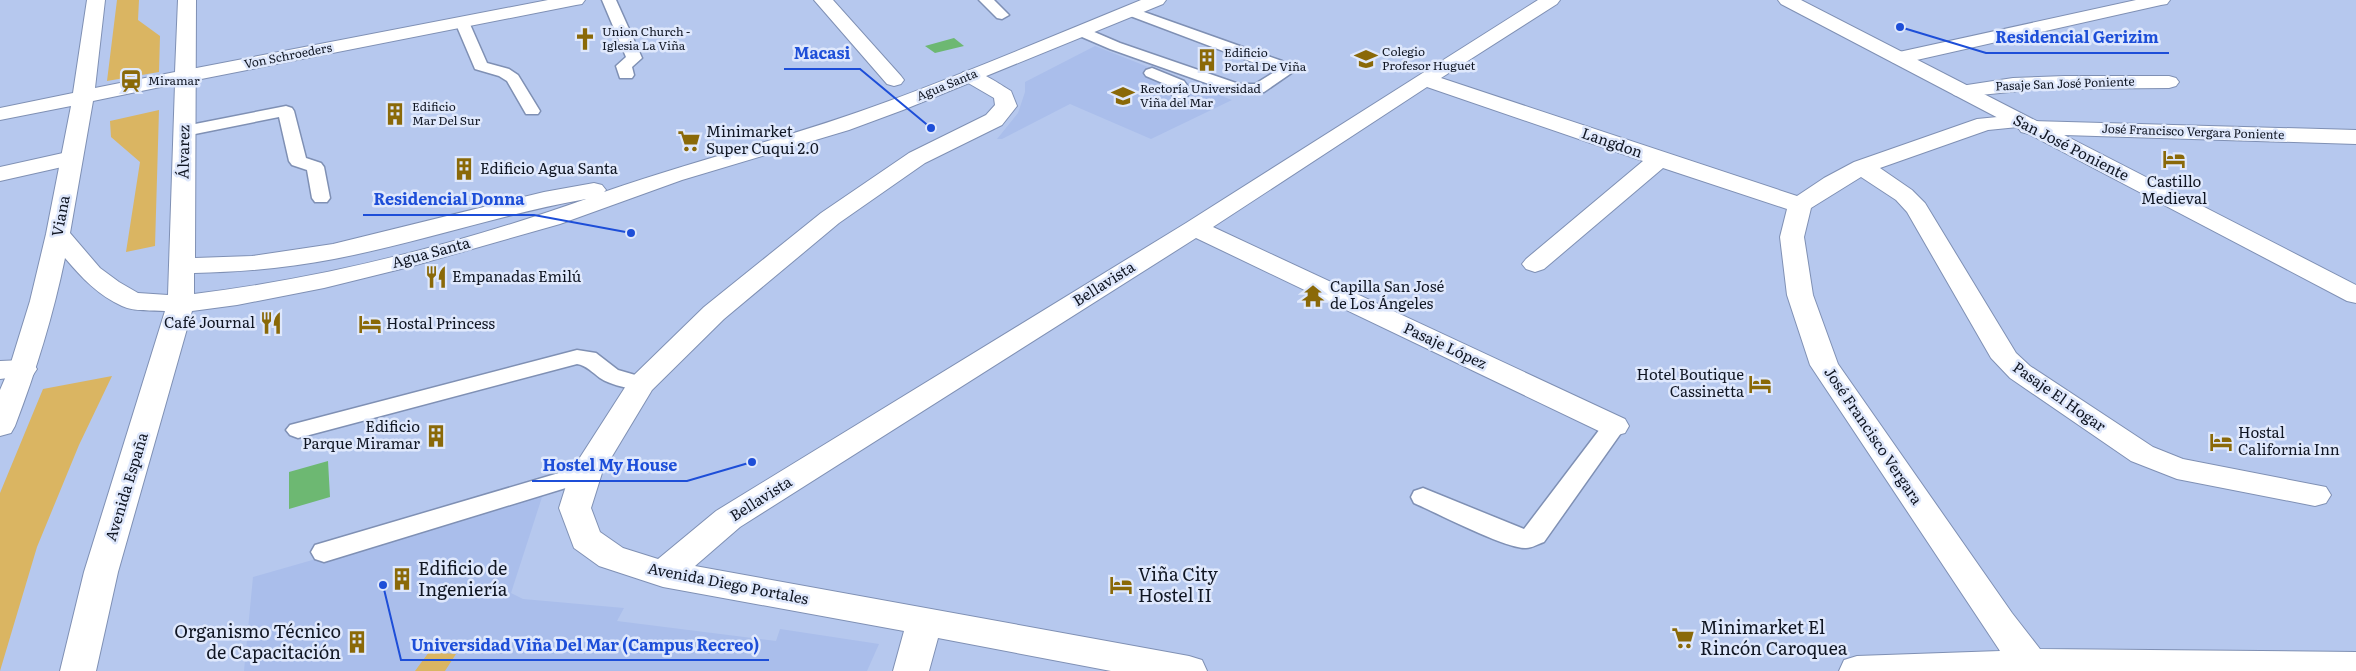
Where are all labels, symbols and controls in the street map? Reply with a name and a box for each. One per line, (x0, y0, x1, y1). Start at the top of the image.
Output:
place label: Union Church - Iglesia La Viña (602, 22, 690, 54)
callout: Residencial Gerizim (1986, 22, 2169, 53)
text: Residencial Gerizim (1995, 24, 2159, 48)
church icon: Union Church - Iglesia La Viña (572, 26, 598, 52)
street label: Von Schroeders (242, 38, 334, 72)
callout: Macasi (784, 38, 860, 69)
text: Macasi (794, 40, 850, 64)
place label: Colegio Profesor Huguet (1382, 42, 1476, 74)
place label: Edificio Portal De Viña (1224, 43, 1307, 75)
school or university icon: Colegio Profesor Huguet (1353, 46, 1379, 72)
building icon: Edificio Portal De Viña (1194, 47, 1220, 73)
street label: Agua Santa (913, 64, 980, 104)
station icon: Miramar (118, 68, 144, 94)
place label: Miramar (148, 71, 200, 89)
street label: Pasaje San José Poniente (1995, 72, 2135, 94)
place label: Rectoría Universidad Viña del Mar (1140, 79, 1262, 111)
school or university icon: Rectoría Universidad Viña del Mar (1110, 83, 1136, 109)
place label: Edificio Mar Del Sur (412, 97, 481, 129)
building icon: Edificio Mar Del Sur (382, 101, 408, 127)
street label: San José Poniente (2010, 108, 2134, 186)
place label: Minimarket Super Cuqui 2.0 (706, 119, 819, 159)
street label: José Francisco Vergara Poniente (2101, 119, 2285, 143)
street label: Langdon (1579, 120, 1646, 163)
street label: Álvarez (171, 125, 194, 179)
supermarket icon: Minimarket Super Cuqui 2.0 (676, 128, 702, 154)
hotel icon: Castillo Medieval (2161, 146, 2187, 172)
building icon: Edificio Agua Santa (451, 156, 477, 182)
place label: Edificio Agua Santa (480, 156, 619, 179)
place label: Castillo Medieval (2141, 169, 2207, 209)
callout: Residencial Donna (363, 184, 534, 215)
text: Residencial Donna (373, 186, 525, 210)
street label: Viana (44, 192, 75, 238)
street label: Agua Santa (389, 230, 473, 273)
street label: Bellavista (1068, 254, 1140, 311)
restaurant icon: Empanadas Emilú (423, 264, 449, 290)
place label: Empanadas Emilú (452, 264, 582, 287)
place label: Capilla San José de Los Ángeles (1330, 274, 1444, 314)
temple icon: Capilla San José de Los Ángeles (1300, 283, 1326, 309)
place label: Café Journal (164, 310, 255, 333)
restaurant icon: Café Journal (258, 310, 284, 336)
hotel icon: Hostal Princess (357, 311, 383, 337)
place label: Hostal Princess (386, 311, 495, 334)
street label: Pasaje López (1400, 315, 1491, 374)
street label: Pasaje El Hogar (2009, 355, 2111, 436)
place label: Hotel Boutique Cassinetta (1637, 362, 1745, 402)
street label: José Francisco Vergara (1819, 362, 1930, 509)
hotel icon: Hotel Boutique Cassinetta (1747, 371, 1773, 397)
place label: Edificio Parque Miramar (302, 414, 420, 454)
place label: Hostal California Inn (2238, 420, 2340, 460)
building icon: Edificio Parque Miramar (423, 423, 449, 449)
street label: Avenida España (98, 429, 153, 544)
hotel icon: Hostal California Inn (2208, 429, 2234, 455)
callout: Hostel My House (532, 450, 687, 481)
text: Hostel My House (543, 452, 677, 476)
street label: Bellavista (725, 469, 797, 526)
place label: Edificio de Ingeniería (418, 554, 508, 602)
street label: Avenida Diego Portales (646, 556, 811, 609)
place label: Viña City Hostel II (1138, 560, 1218, 608)
building icon: Edificio de Ingeniería (389, 566, 415, 592)
hotel icon: Viña City Hostel II (1108, 572, 1134, 598)
place label: Minimarket El Rincón Caroquea (1700, 613, 1848, 661)
place label: Organismo Técnico de Capacitación (174, 617, 341, 665)
supermarket icon: Minimarket El Rincón Caroquea (1670, 625, 1696, 651)
building icon: Organismo Técnico de Capacitación (344, 629, 370, 655)
callout: Universidad Viña Del Mar (Campus Recreo) (401, 629, 769, 660)
text: Universidad Viña Del Mar (Campus Recreo) (411, 632, 759, 656)

